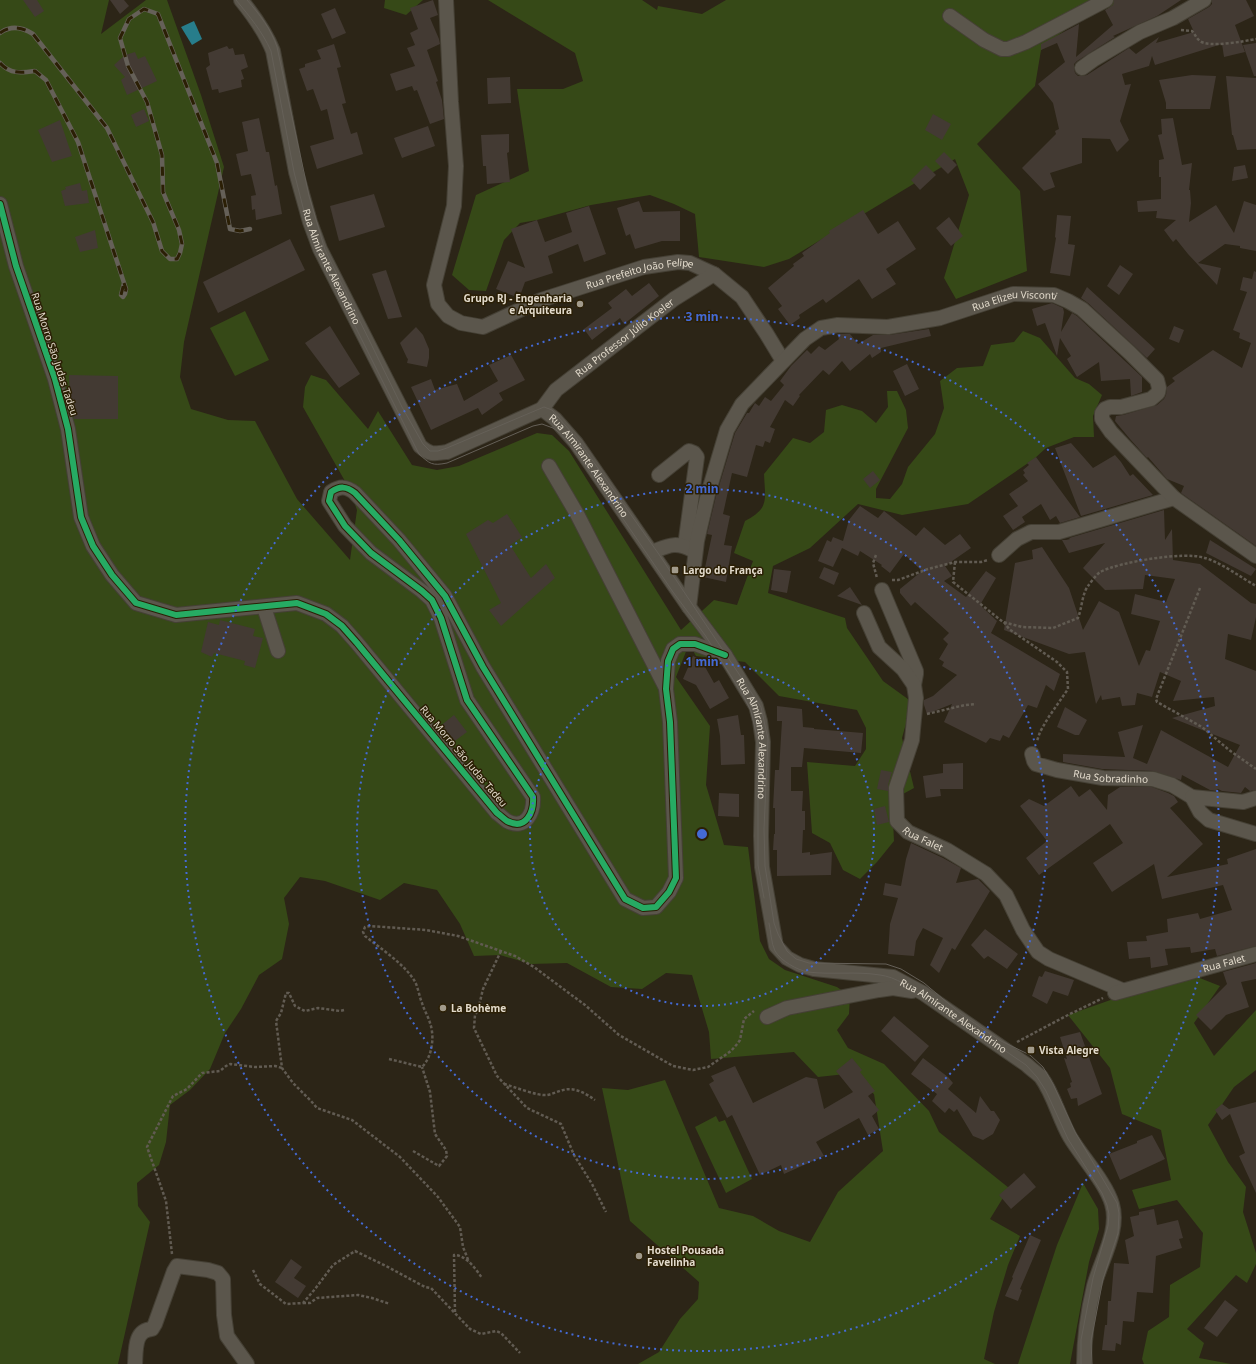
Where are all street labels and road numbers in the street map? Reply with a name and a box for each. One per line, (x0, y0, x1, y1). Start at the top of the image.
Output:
street label: Rua Almirante Alexandrino (300, 207, 364, 327)
street label: Rua Prefeito João Felipe (584, 255, 697, 292)
street label: Rua Elizeu Visconti (970, 287, 1060, 314)
street label: Rua Morro São Judas Tadeu (28, 291, 82, 417)
street label: Rua Professor Júlio Koeler (572, 295, 677, 380)
street label: Rua Almirante Alexandrino (546, 410, 632, 520)
street label: Rua Almirante Alexandrino (733, 675, 770, 799)
street label: Rua Morro São Judas Tadeu (417, 702, 511, 810)
street label: Rua Sobradinho (1072, 766, 1148, 786)
street label: Rua Falet (899, 823, 946, 854)
street label: Rua Falet (1201, 950, 1247, 975)
street label: Rua Almirante Alexandrino (898, 975, 1010, 1056)

